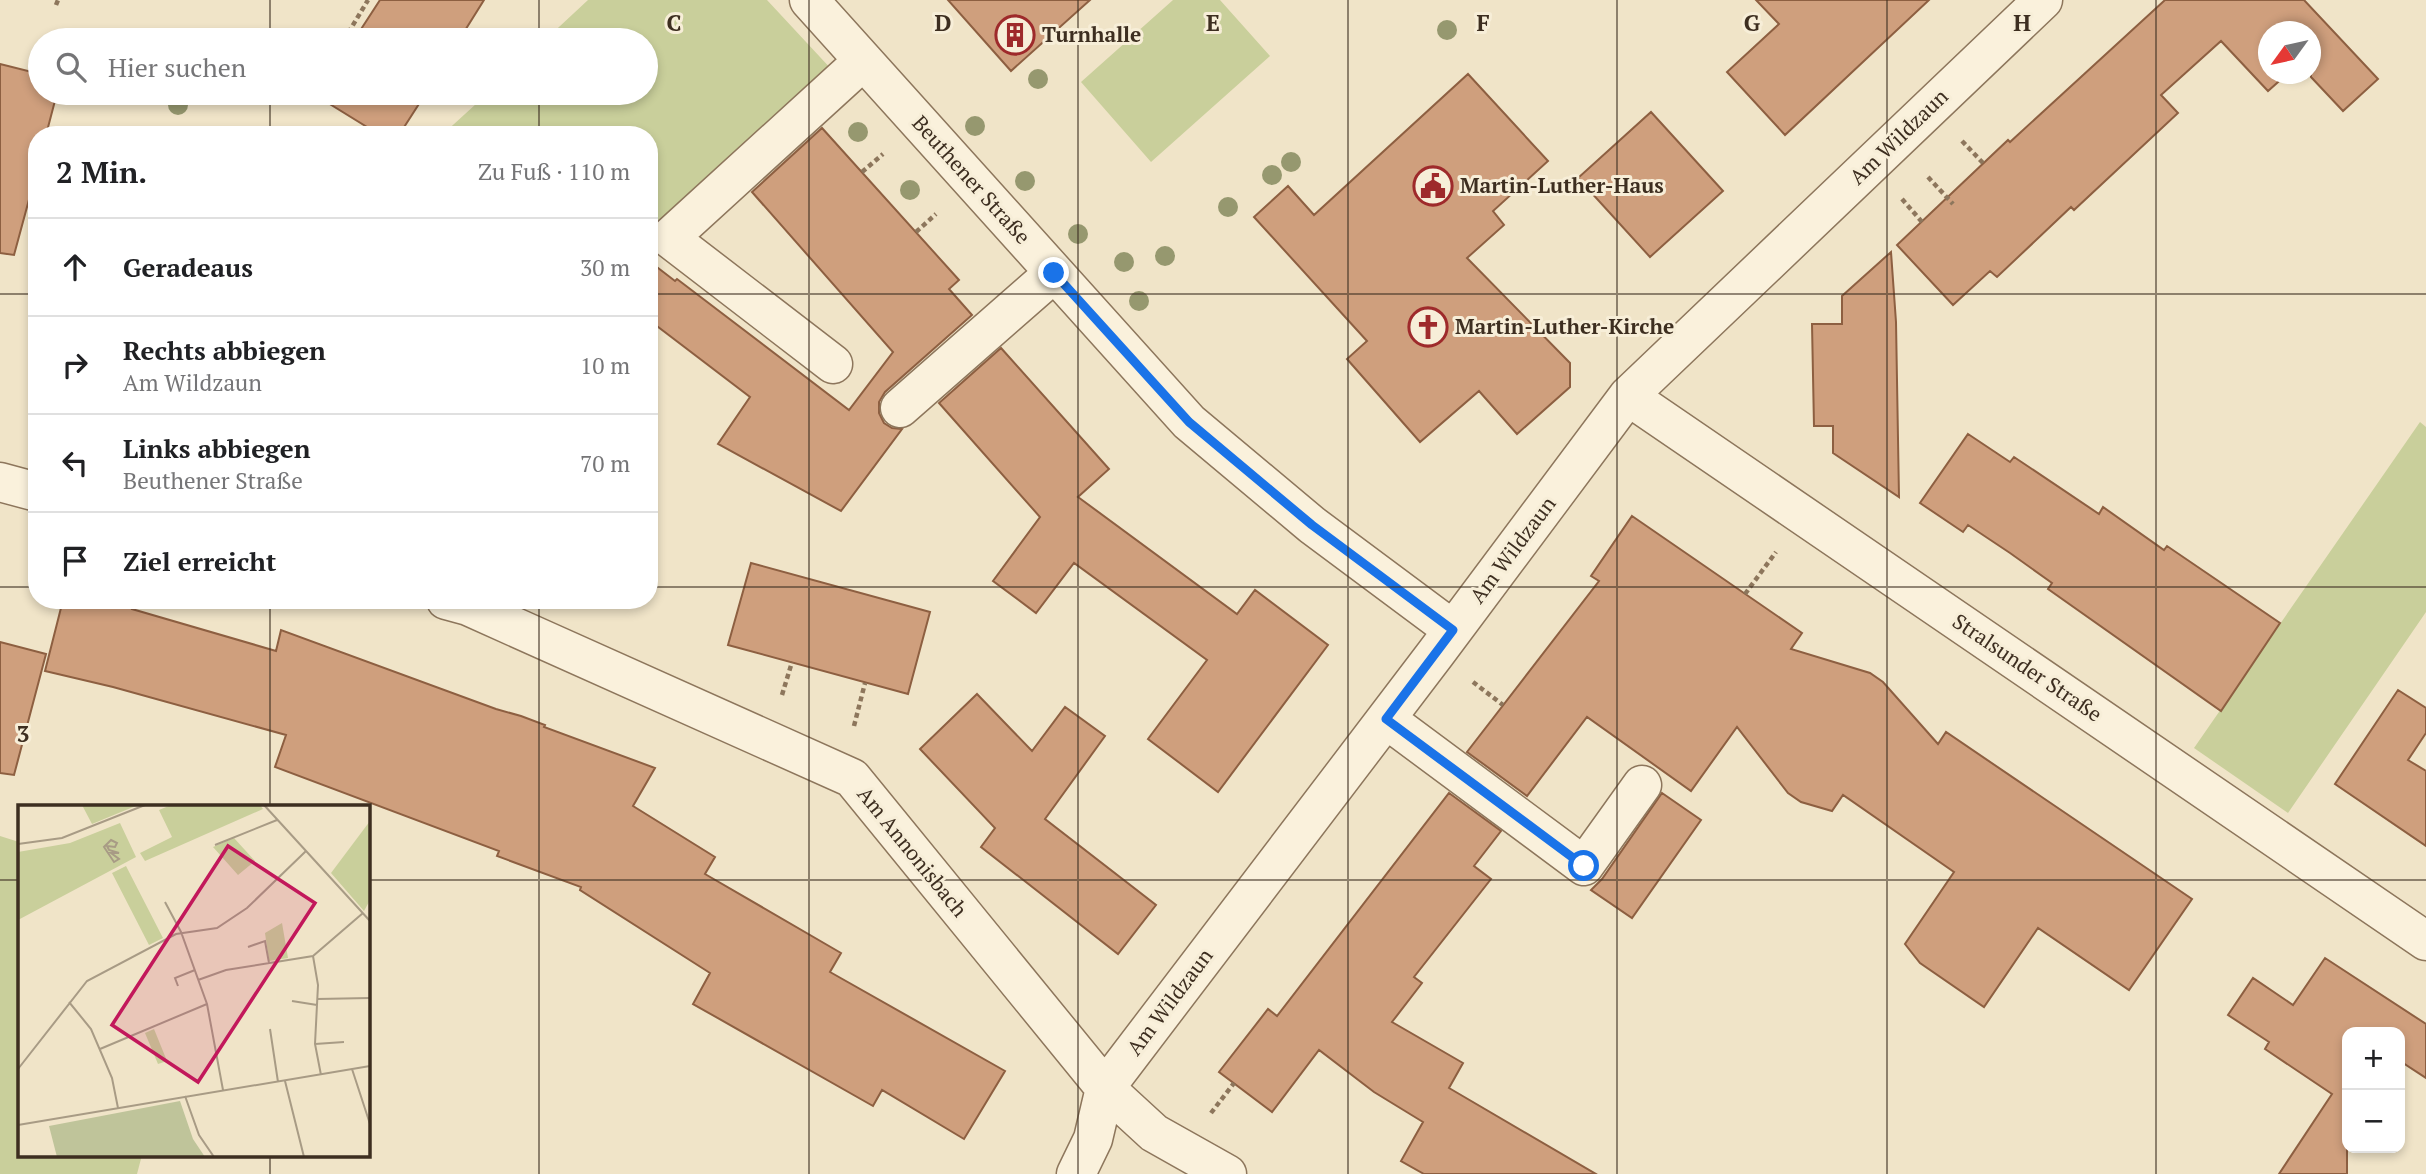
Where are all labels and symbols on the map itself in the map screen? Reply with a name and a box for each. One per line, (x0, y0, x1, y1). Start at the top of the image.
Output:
text: C (667, 7, 682, 38)
text: D (935, 7, 952, 38)
text: E (1206, 7, 1220, 38)
text: F (1476, 7, 1490, 38)
text: G (1744, 7, 1761, 38)
text: H (2013, 7, 2031, 38)
building icon: Turnhalle (994, 14, 1036, 56)
place label: Turnhalle (1042, 20, 1141, 48)
north arrow (2258, 21, 2321, 84)
street label: Am Wildzaun (1843, 82, 1954, 190)
street label: Beuthener Straße (906, 109, 1037, 250)
public building icon: Martin-Luther-Haus (1412, 165, 1454, 207)
place label: Martin-Luther-Haus (1460, 171, 1664, 199)
route end (1038, 257, 1069, 288)
church icon: Martin-Luther-Kirche (1407, 306, 1449, 348)
place label: Martin-Luther-Kirche (1455, 312, 1674, 340)
street label: Am Wildzaun (1463, 490, 1562, 608)
street label: Stralsunder Straße (1947, 607, 2108, 728)
text: 3 (17, 718, 30, 749)
street label: Am Annonisbach (852, 780, 974, 922)
inset map (18, 805, 369, 1156)
route start (1568, 850, 1599, 881)
street label: Am Wildzaun (1120, 942, 1219, 1060)

